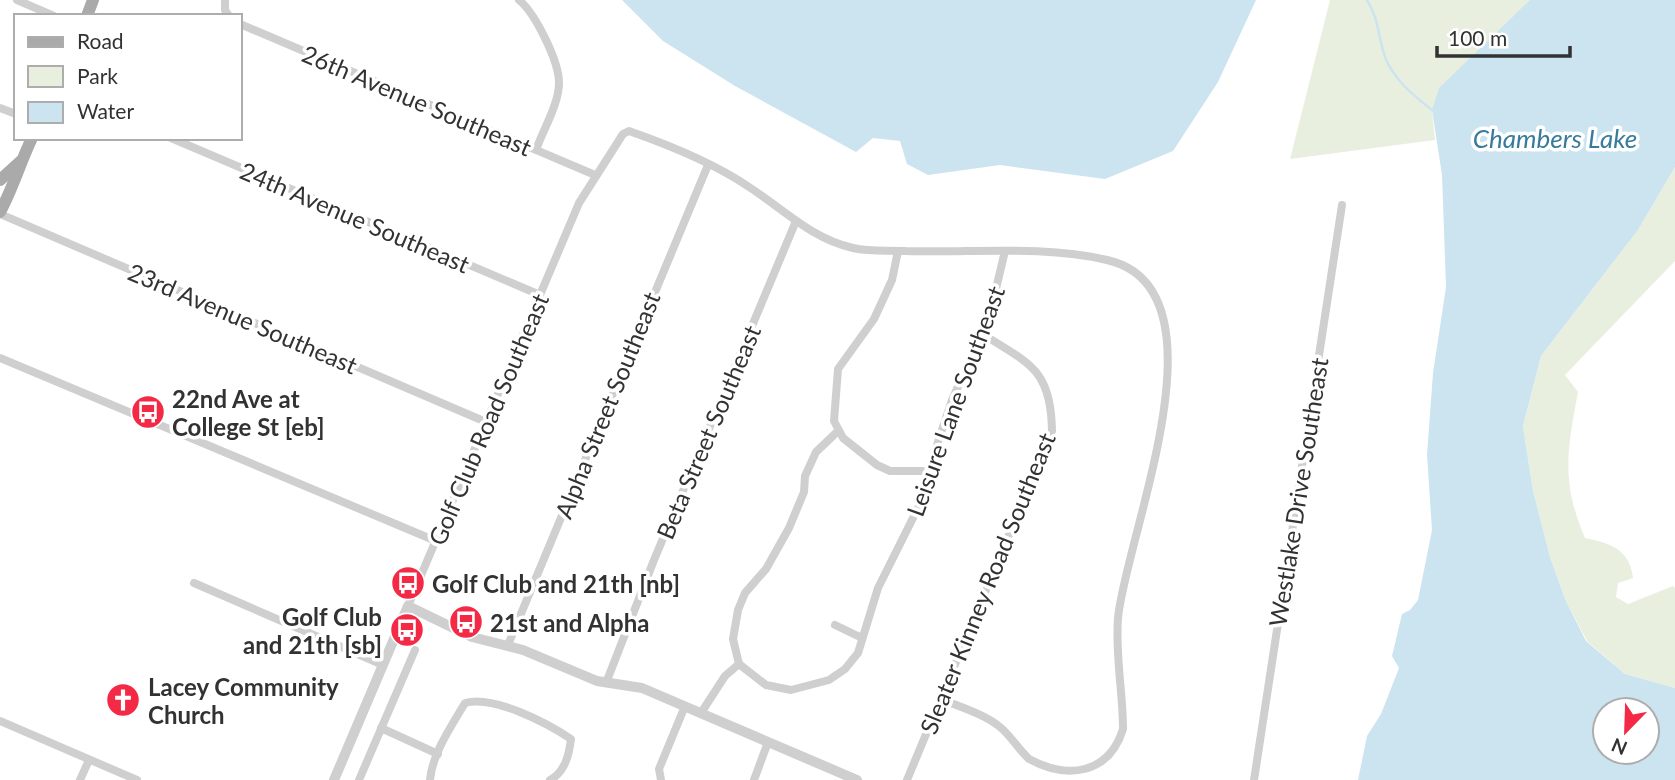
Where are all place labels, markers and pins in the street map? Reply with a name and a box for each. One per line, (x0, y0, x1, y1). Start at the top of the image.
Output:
place label: 22nd Ave at College St [eb] (172, 384, 325, 441)
bus stop icon: 22nd Ave at College St [eb] (129, 393, 167, 431)
bus stop icon: Golf Club and 21th [nb] (389, 564, 427, 602)
place label: Golf Club and 21th [nb] (432, 569, 680, 598)
place label: Golf Club and 21th [sb] (243, 602, 382, 659)
bus stop icon: 21st and Alpha (447, 603, 485, 641)
place label: 21st and Alpha (490, 608, 649, 637)
bus stop icon: Golf Club and 21th [sb] (388, 611, 426, 649)
place label: Lacey Community Church (148, 672, 339, 729)
church icon: Lacey Community Church (104, 681, 142, 719)

